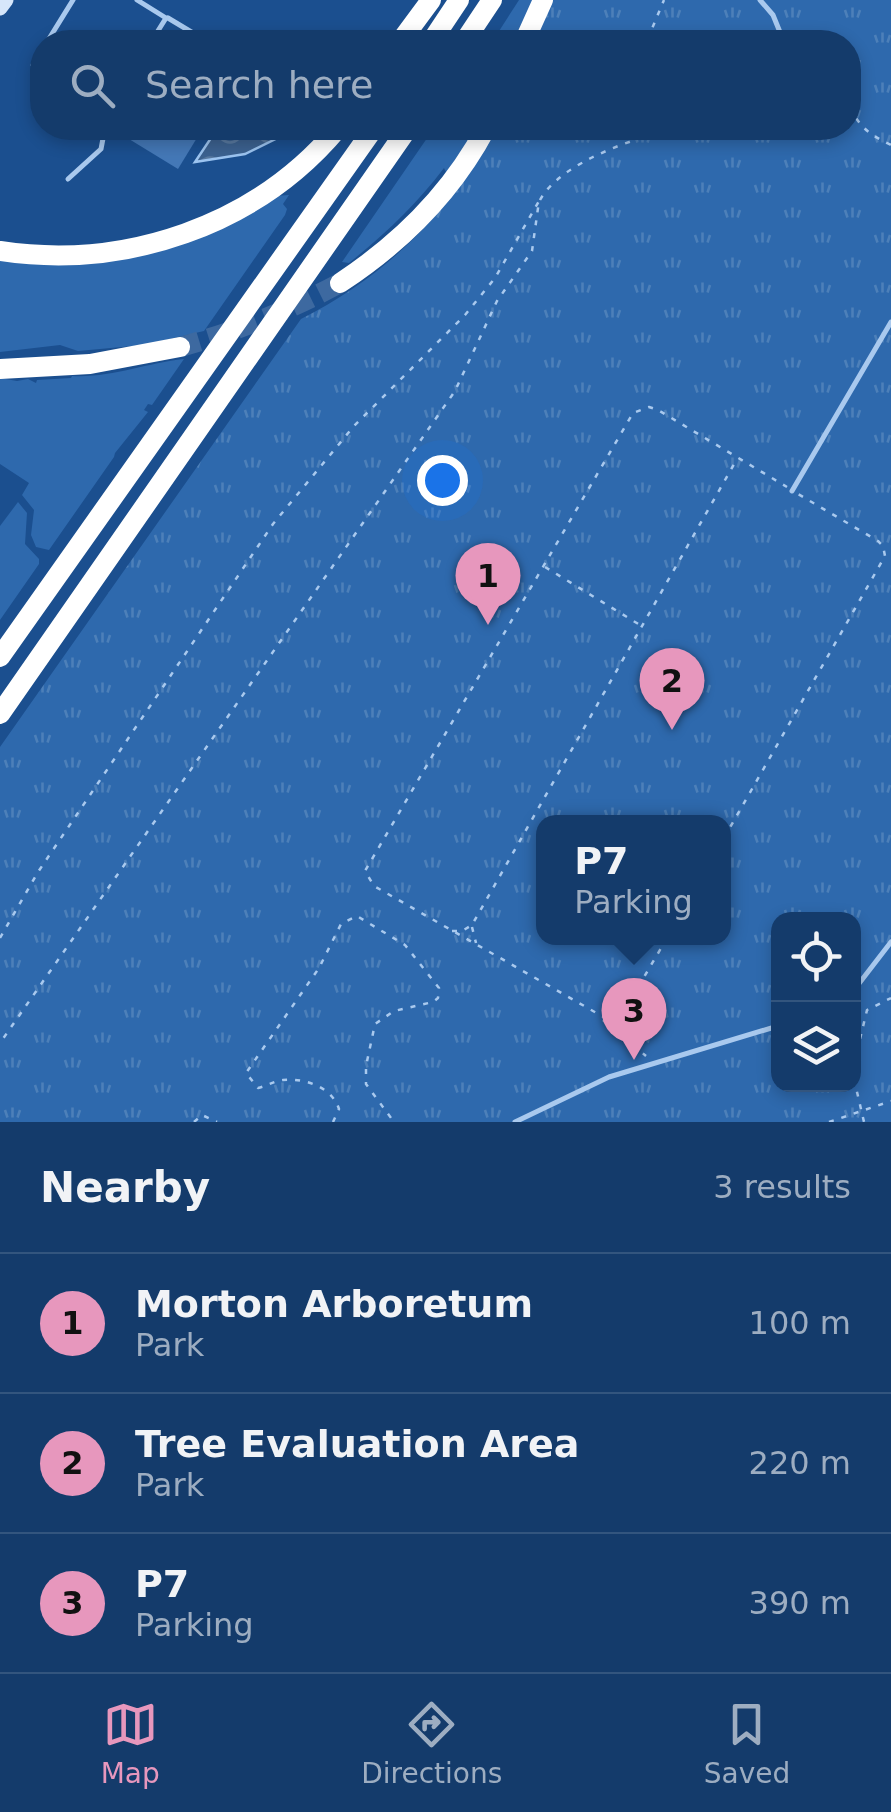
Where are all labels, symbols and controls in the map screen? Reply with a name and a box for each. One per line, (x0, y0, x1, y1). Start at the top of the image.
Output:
search box (30, 30, 861, 140)
icon: search (65, 58, 120, 113)
text: Search here (145, 63, 373, 107)
your location (417, 455, 468, 506)
pin: 1 (456, 542, 520, 625)
pin: 2 (640, 648, 704, 730)
popup (536, 815, 731, 945)
text: P7 (574, 839, 628, 883)
text: Parking (574, 883, 693, 921)
map controls (771, 912, 861, 1092)
button: locate (771, 912, 861, 1002)
pin: 3 (602, 978, 666, 1060)
button: layers (771, 1002, 861, 1092)
text: Nearby (40, 1163, 210, 1212)
text: 3 results (713, 1168, 851, 1206)
text: Morton Arboretum (135, 1282, 533, 1326)
text: 1 (61, 1304, 84, 1342)
text: 100 m (749, 1304, 851, 1342)
text: Park (135, 1326, 204, 1364)
text: Tree Evaluation Area (135, 1422, 580, 1466)
text: 2 (61, 1444, 84, 1482)
text: 220 m (749, 1444, 851, 1482)
text: Park (135, 1466, 204, 1504)
text: P7 (135, 1562, 189, 1606)
text: 3 (61, 1584, 84, 1622)
text: 390 m (749, 1584, 851, 1622)
text: Parking (135, 1606, 254, 1644)
tab: Map (101, 1697, 160, 1790)
tab: Directions (361, 1697, 502, 1790)
tab: Saved (704, 1697, 790, 1790)

